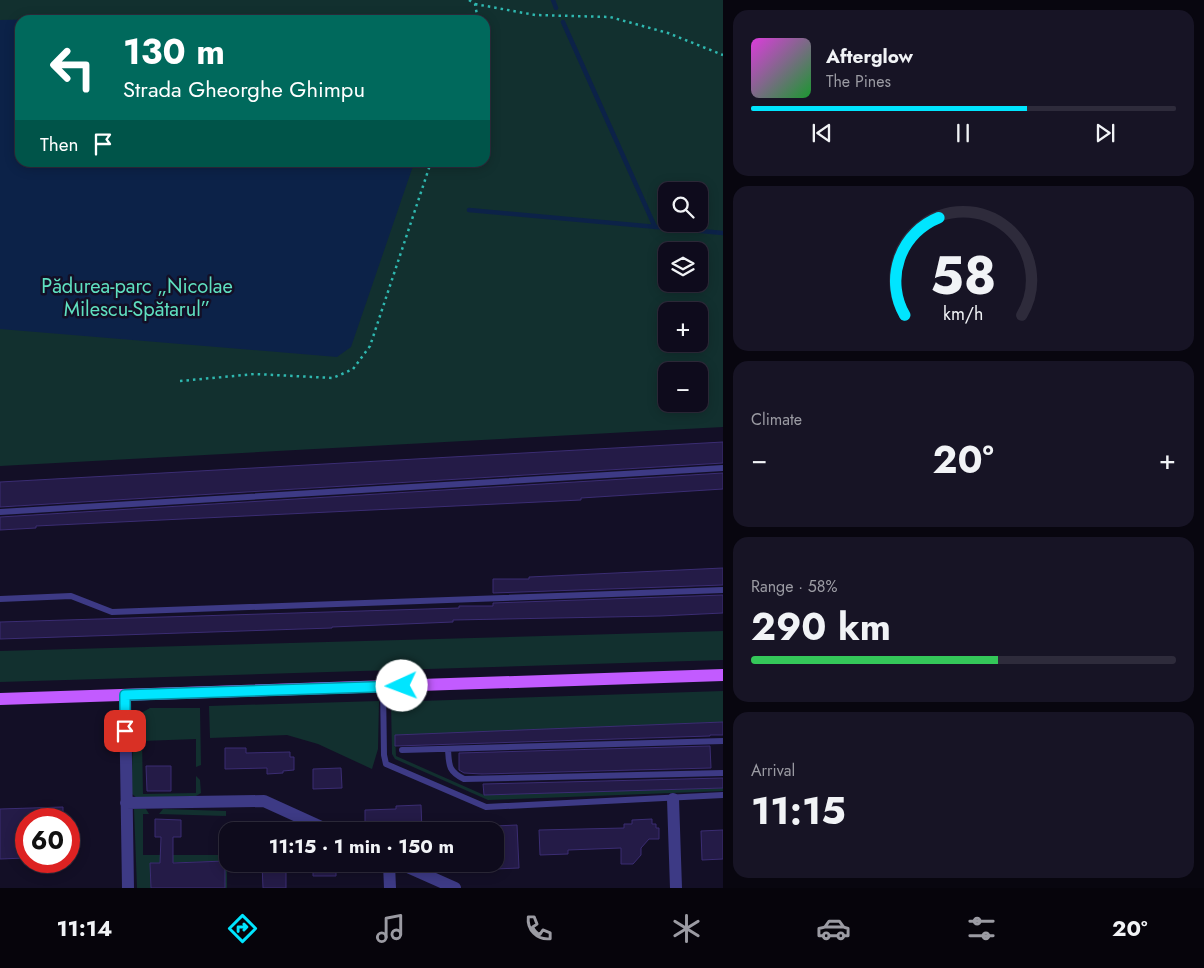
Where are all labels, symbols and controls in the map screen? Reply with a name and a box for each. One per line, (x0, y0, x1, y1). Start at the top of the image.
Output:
text: 130 m (123, 27, 225, 77)
icon: left (40, 35, 105, 100)
text: Afterglow (826, 43, 913, 70)
text: The Pines (826, 70, 891, 93)
text: Strada Gheorghe Ghimpu (123, 73, 365, 105)
icon: previous (808, 119, 836, 147)
icon: pause (949, 119, 977, 147)
icon: next (1091, 119, 1119, 147)
icon: arrive (89, 130, 117, 158)
text: Then (40, 131, 79, 158)
map controls (658, 182, 708, 412)
button: search (658, 182, 708, 232)
text: 58 (930, 238, 997, 314)
button: layers (658, 242, 708, 292)
park label: Pădurea-parc „Nicolae Milescu-Spătarul” (41, 272, 233, 324)
text: km/h (943, 301, 984, 327)
button: + (658, 302, 708, 352)
button: − (658, 362, 708, 412)
text: Climate (751, 408, 802, 431)
text: 20° (932, 432, 994, 487)
text: − (751, 439, 768, 480)
text: + (1159, 439, 1176, 480)
text: Range · 58% (751, 575, 838, 598)
text: 290 km (751, 599, 891, 654)
position arrow (375, 659, 427, 711)
pin (104, 710, 146, 752)
icon: arrive (111, 717, 139, 745)
text: Arrival (751, 759, 795, 782)
text: 11:15 (751, 783, 846, 838)
speed limit sign: 60 (15, 808, 80, 873)
text: 11:15 · 1 min · 150 m (269, 833, 454, 860)
icon: directions (225, 911, 260, 946)
icon: music (373, 911, 408, 946)
icon: phone (521, 911, 556, 946)
icon: climate (669, 911, 704, 946)
icon: car (816, 911, 851, 946)
icon: filters (964, 911, 999, 946)
text: 11:14 (56, 912, 112, 944)
text: 20° (1112, 912, 1148, 944)

